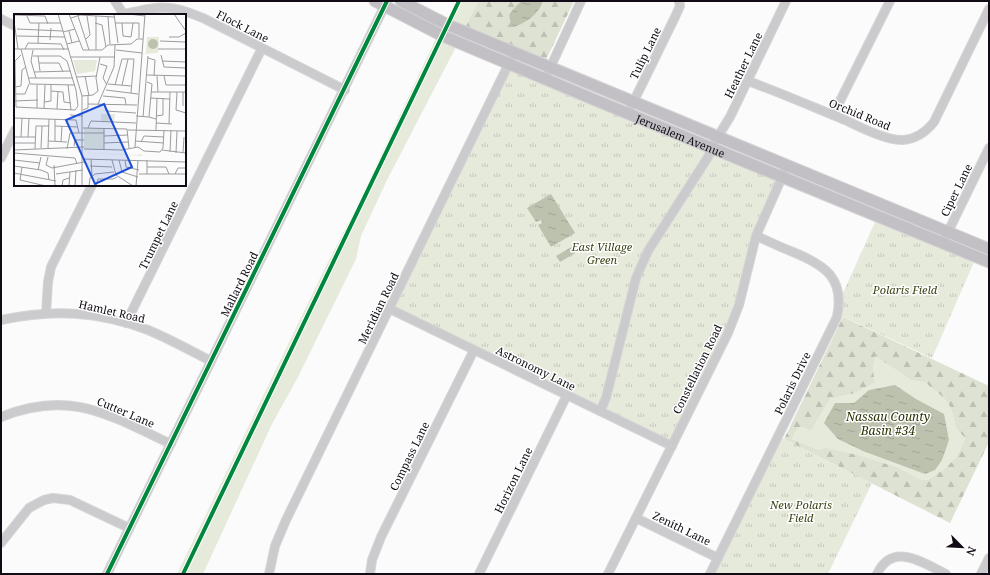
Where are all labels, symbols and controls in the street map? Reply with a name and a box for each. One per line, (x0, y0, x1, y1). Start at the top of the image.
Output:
street label: Flock Lane (214, 6, 272, 46)
inset map (14, 14, 186, 186)
street label: Tulip Lane (626, 24, 664, 82)
street label: Heather Lane (721, 29, 765, 100)
street label: Orchid Road (827, 95, 893, 133)
street label: Jerusalem Avenue (633, 110, 728, 160)
street label: Ciper Lane (937, 161, 975, 219)
street label: Trumpet Lane (135, 198, 181, 272)
park label: East Village Green (571, 239, 633, 267)
street label: Mallard Road (217, 249, 261, 319)
street label: Meridian Road (354, 270, 402, 346)
park label: Polaris Field (872, 282, 938, 297)
street label: Hamlet Road (77, 296, 147, 326)
street label: Constellation Road (669, 321, 725, 416)
street label: Astronomy Lane (494, 342, 578, 394)
street label: Polaris Drive (770, 349, 814, 417)
street label: Cutter Lane (95, 393, 157, 431)
water label: Nassau County Basin #34 (845, 408, 930, 439)
street label: Compass Lane (386, 419, 432, 493)
street label: Horizon Lane (491, 444, 536, 516)
park label: New Polaris Field (769, 497, 832, 525)
street label: Zenith Lane (651, 508, 714, 549)
north arrow (942, 527, 982, 567)
text: N (963, 544, 980, 559)

